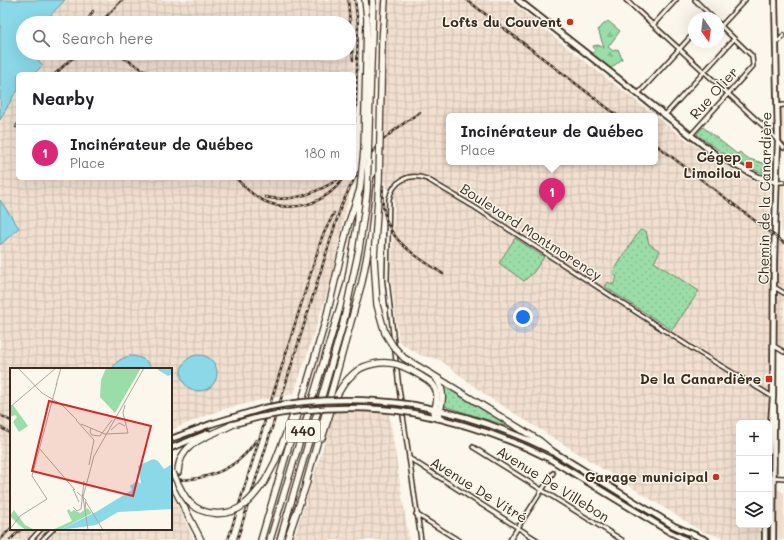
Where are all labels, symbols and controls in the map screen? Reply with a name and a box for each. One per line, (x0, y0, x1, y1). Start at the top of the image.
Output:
place label: Lofts du Couvent (442, 12, 562, 31)
north arrow (688, 12, 724, 48)
search box (16, 16, 356, 60)
marker: Lofts du Couvent (565, 17, 575, 27)
icon: search (30, 27, 52, 49)
text: Search here (62, 28, 153, 48)
street label: Rue Olier (685, 62, 742, 123)
text: Nearby (32, 87, 94, 109)
street label: Chemin de la Canardière (753, 111, 776, 285)
popup (446, 113, 658, 165)
text: Incinérateur de Québec (460, 121, 644, 141)
text: Incinérateur de Québec (70, 134, 253, 154)
text: Place (460, 141, 495, 158)
text: 1 (42, 144, 48, 161)
text: 180 m (304, 144, 340, 161)
place label: Cégep Limoilou (684, 147, 741, 182)
text: Place (70, 154, 105, 171)
marker: Cégep Limoilou (744, 160, 754, 170)
pin: 1 (539, 178, 565, 211)
street label: Boulevard Montmorency (457, 179, 606, 285)
your location (513, 307, 533, 327)
inset map (10, 368, 172, 530)
place label: De la Canardière (640, 369, 761, 388)
marker: De la Canardière (764, 374, 774, 384)
road number: 440 (286, 420, 320, 442)
map controls (736, 420, 772, 528)
button: + (736, 420, 772, 456)
street label: Avenue De Villebon (493, 441, 613, 526)
street label: Avenue De Vitré (427, 452, 531, 527)
button: − (736, 456, 772, 492)
place label: Garage municipal (585, 467, 708, 486)
marker: Garage municipal (711, 472, 721, 482)
button: layers (736, 492, 772, 528)

